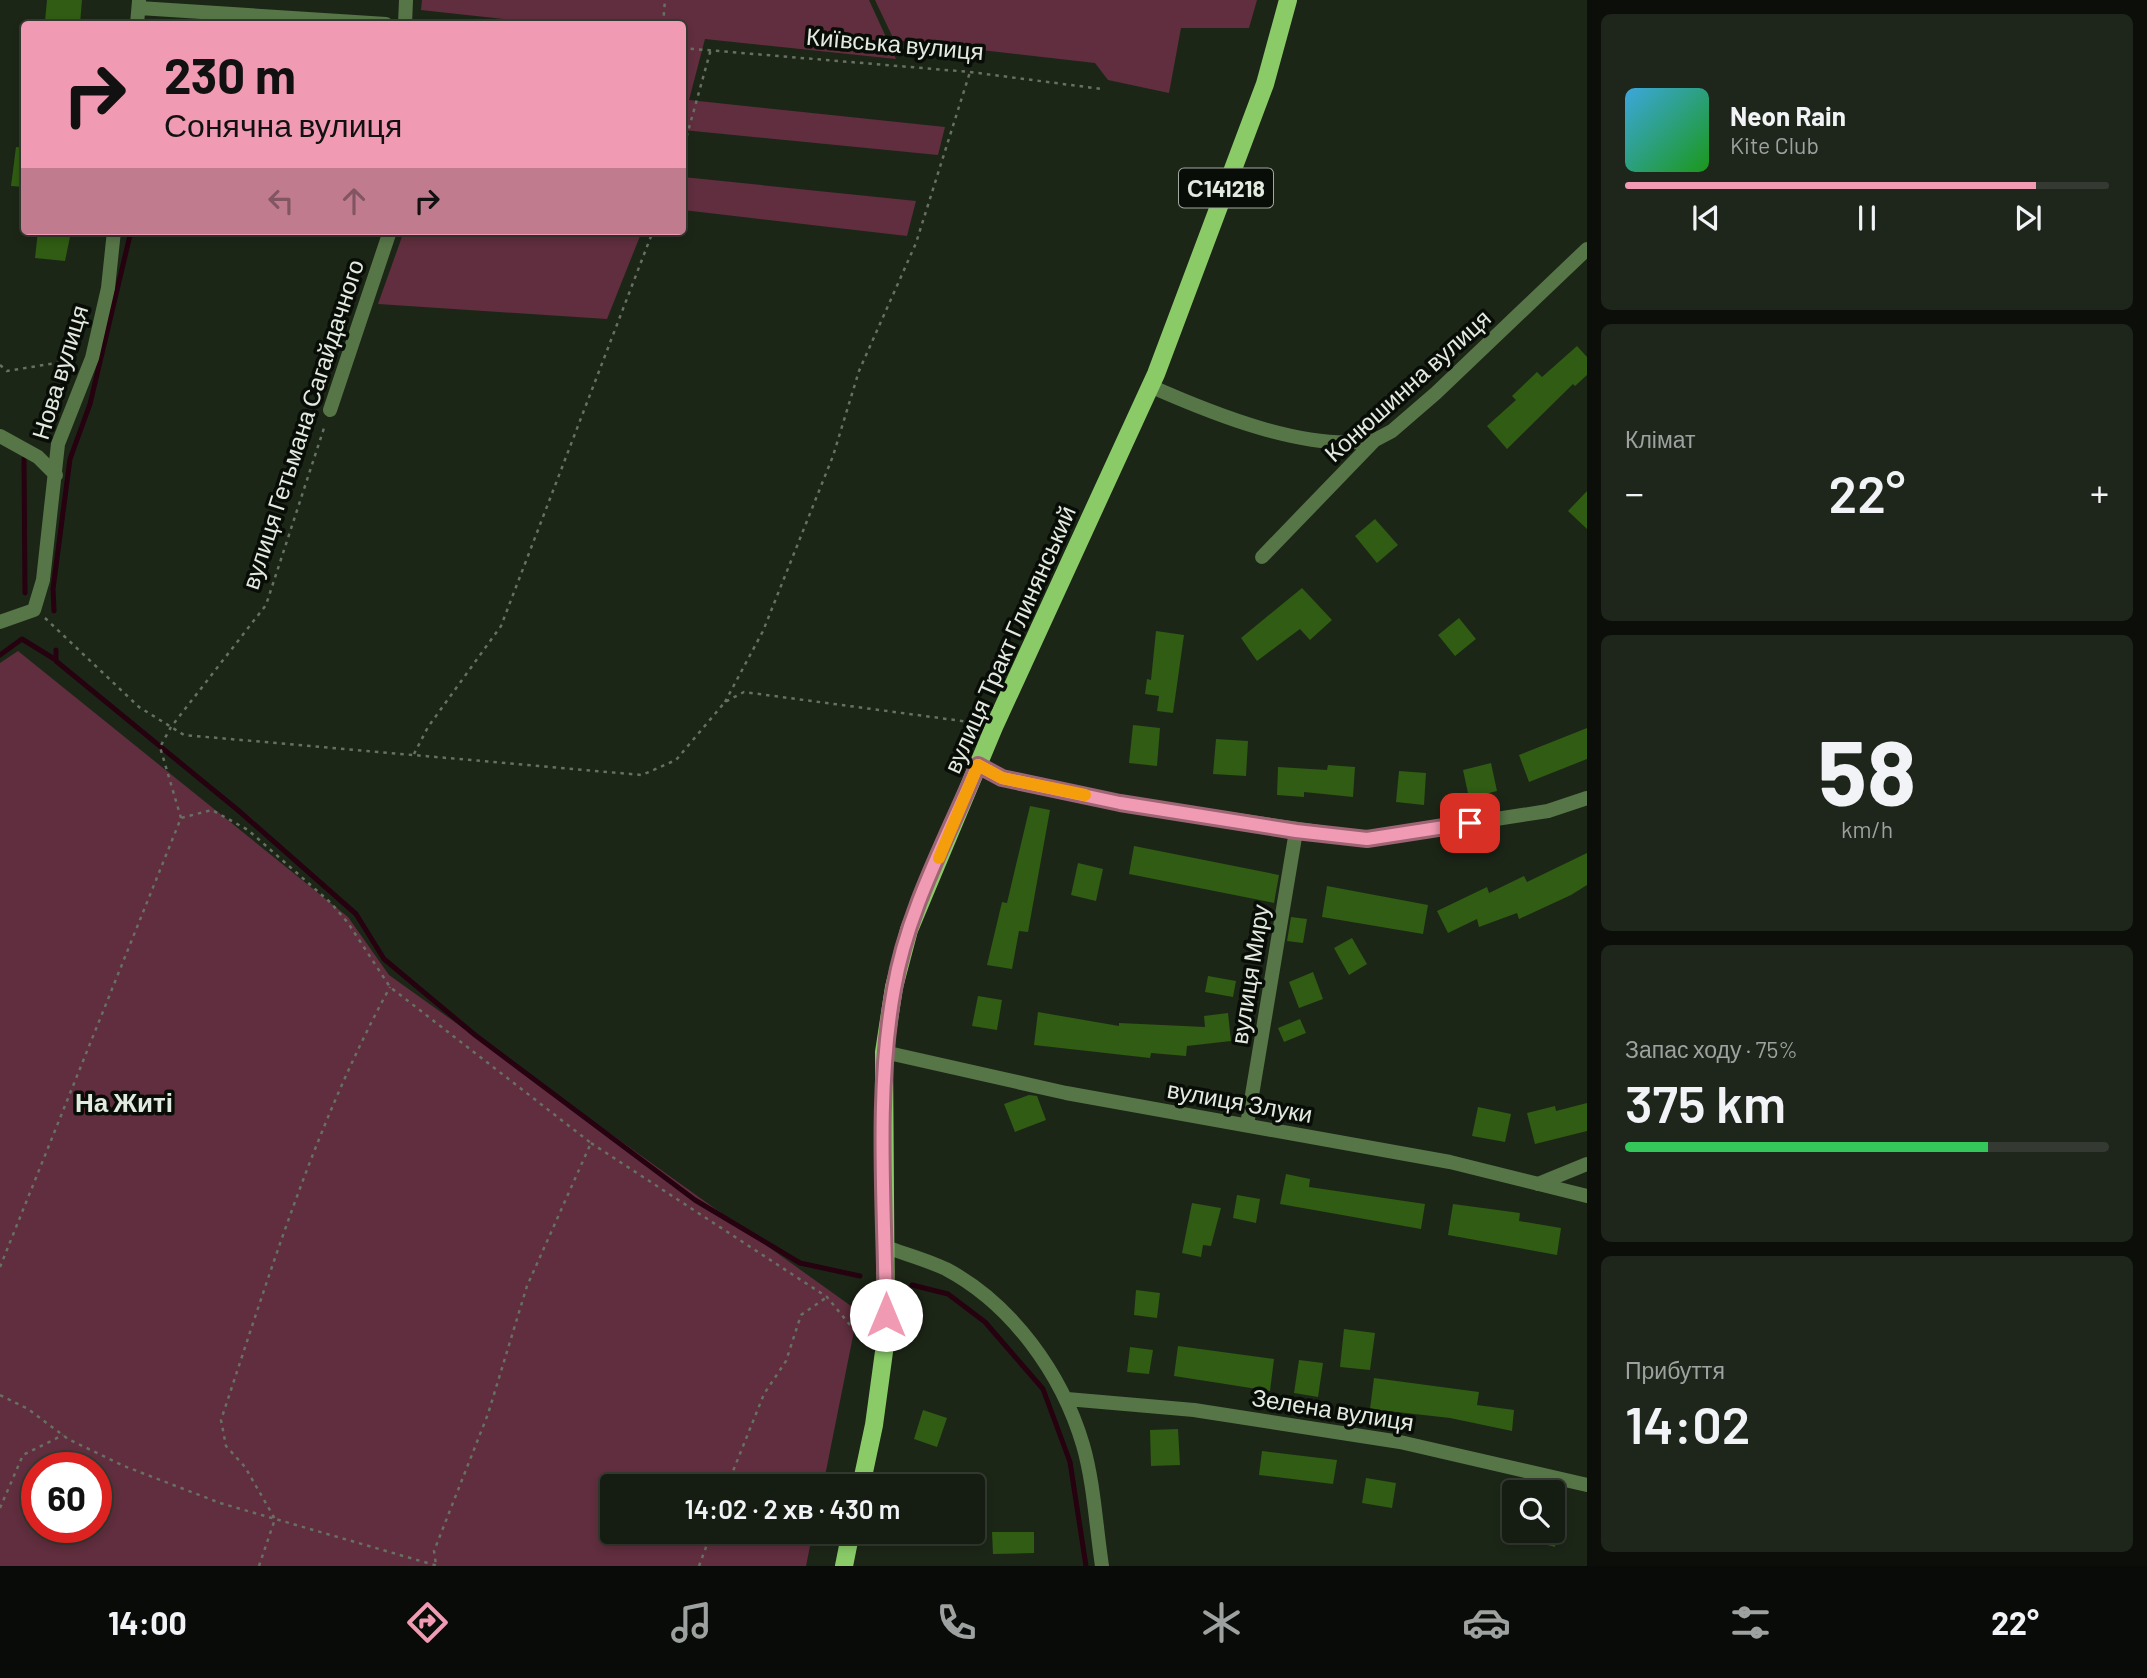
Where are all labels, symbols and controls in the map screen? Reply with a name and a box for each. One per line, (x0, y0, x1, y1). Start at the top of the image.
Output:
street label: Київська вулиця (805, 21, 985, 65)
text: 230 m (164, 45, 296, 104)
icon: right (49, 49, 140, 140)
text: Neon Rain (1730, 100, 1846, 131)
text: Сонячна вулиця (164, 105, 402, 143)
text: Kite Club (1730, 131, 1819, 159)
road number: С141218 (1179, 168, 1273, 208)
icon: left (262, 182, 300, 220)
icon: ahead (335, 182, 373, 220)
icon: right (408, 182, 446, 220)
icon: previous (1687, 199, 1725, 237)
icon: pause (1848, 199, 1886, 237)
icon: next (2009, 199, 2047, 237)
street label: вулиця Гетьмана Сагайдачного (235, 256, 369, 592)
street label: Нова вулиця (25, 301, 93, 443)
street label: Конюшинна вулиця (1318, 303, 1496, 467)
text: Клімат (1625, 425, 1696, 453)
text: 22° (1829, 461, 1905, 523)
text: − (1625, 469, 1644, 515)
text: + (2090, 469, 2109, 515)
street label: вулиця Тракт Глинянський (937, 501, 1081, 777)
text: 58 (1818, 715, 1916, 824)
pin (1440, 793, 1500, 853)
icon: arrive (1451, 804, 1489, 842)
text: km/h (1841, 815, 1893, 843)
street label: вулиця Миру (1224, 902, 1274, 1046)
text: Запас ходу · 75% (1625, 1035, 1798, 1063)
text: 375 km (1625, 1071, 1786, 1133)
street label: вулиця Злуки (1165, 1074, 1315, 1128)
district label: На Житі (75, 1086, 173, 1117)
position arrow (849, 1278, 923, 1352)
text: Прибуття (1625, 1356, 1725, 1384)
street label: Зелена вулиця (1250, 1382, 1416, 1436)
text: 14:02 (1625, 1392, 1750, 1454)
speed limit sign: 60 (21, 1452, 112, 1543)
map controls (1502, 1480, 1565, 1543)
button: search (1502, 1480, 1565, 1543)
text: 14:02 · 2 хв · 430 m (685, 1493, 900, 1524)
icon: directions (403, 1598, 452, 1647)
icon: music (667, 1598, 716, 1647)
icon: phone (932, 1598, 981, 1647)
icon: climate (1197, 1598, 1246, 1647)
icon: car (1462, 1598, 1511, 1647)
icon: filters (1726, 1598, 1775, 1647)
text: 14:00 (108, 1603, 187, 1641)
text: 22° (1991, 1603, 2039, 1641)

